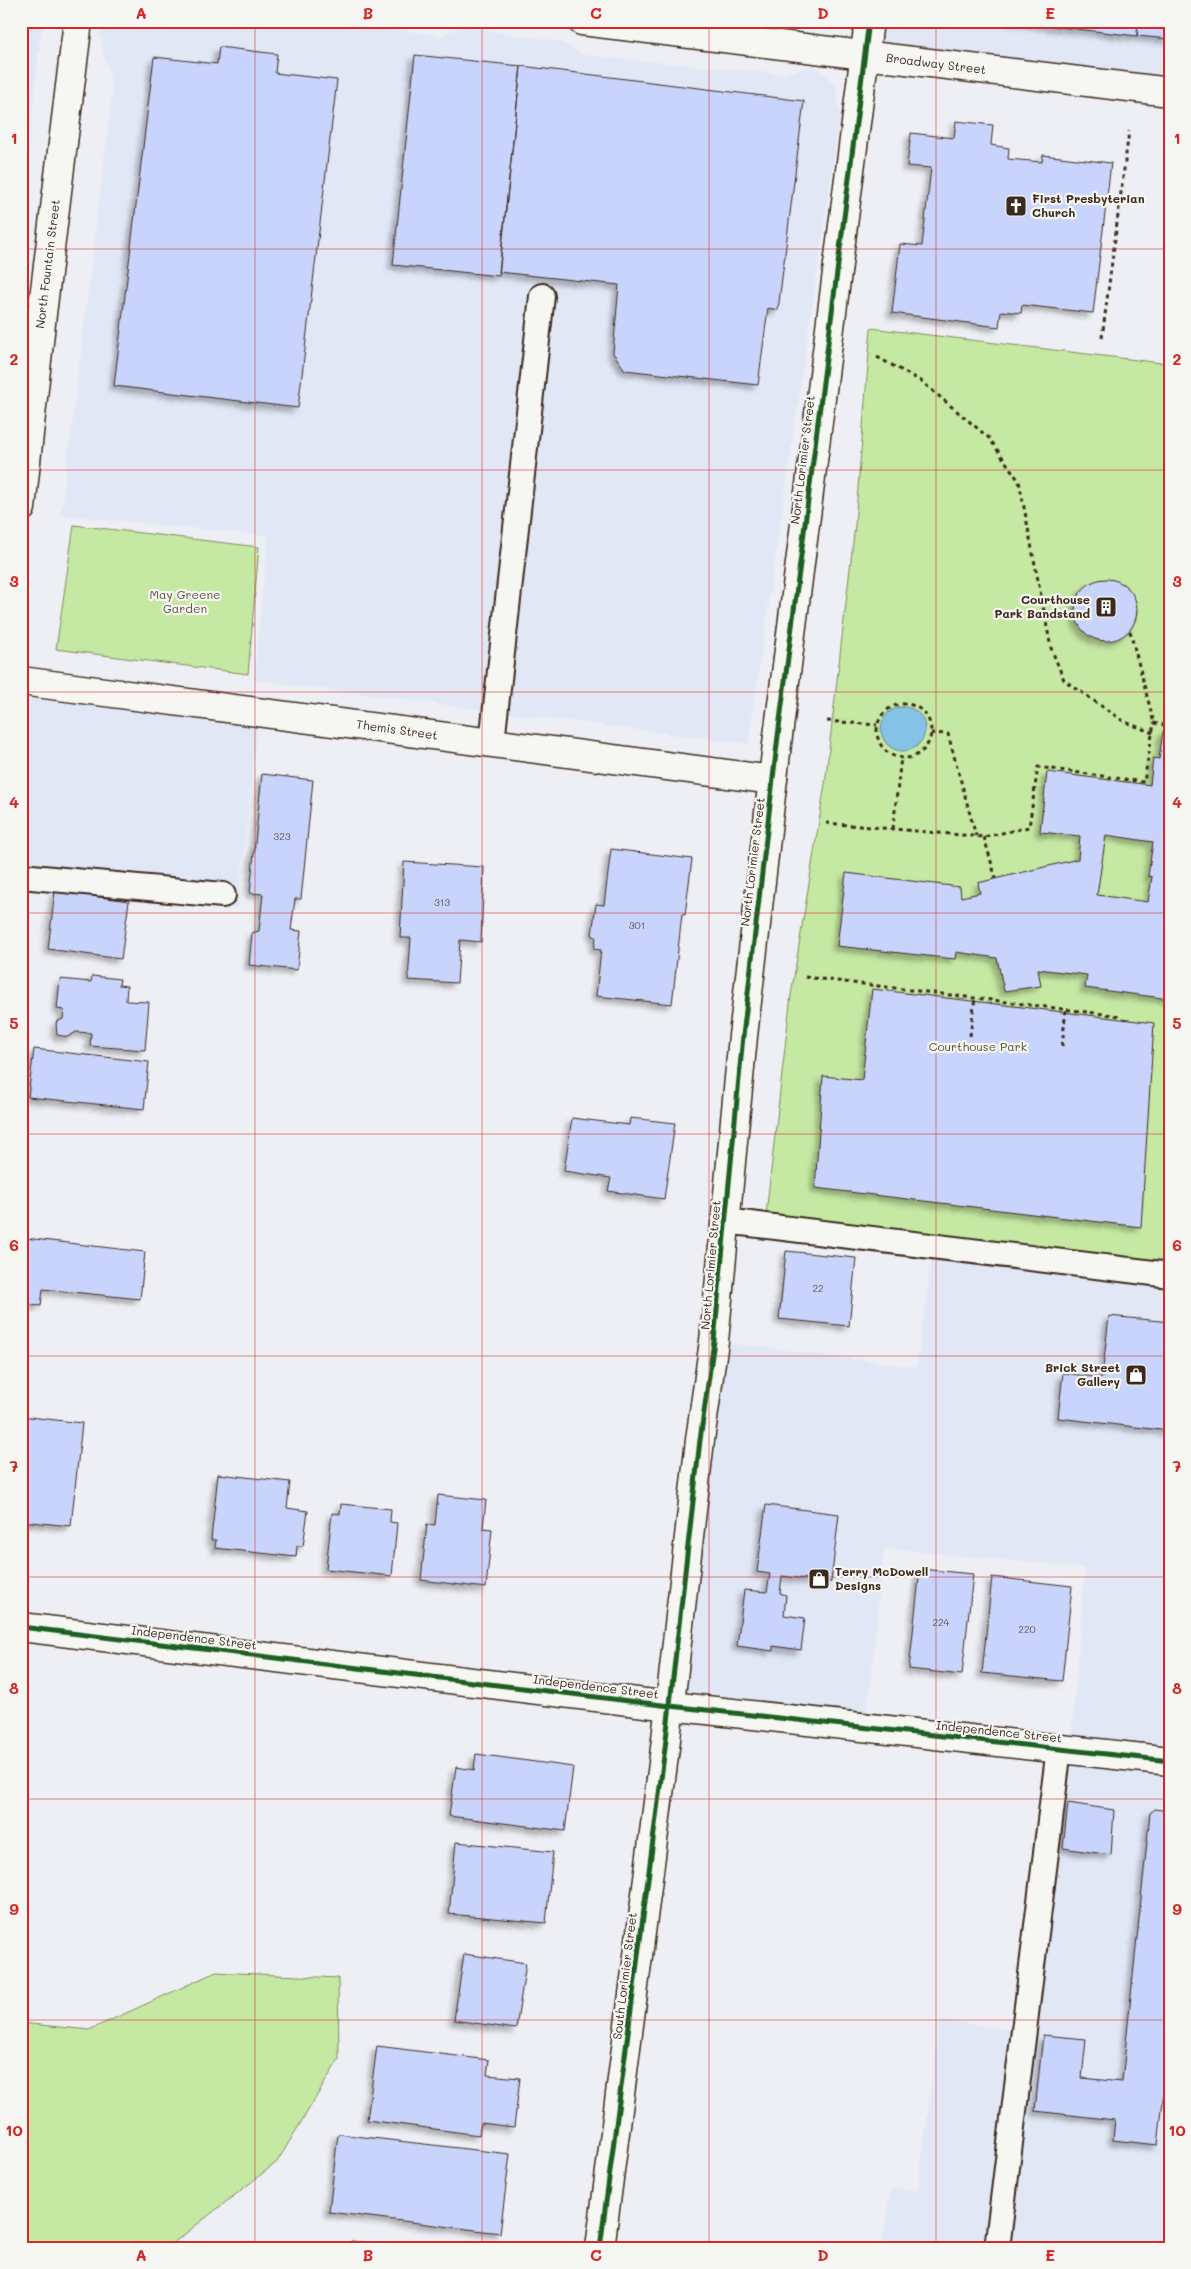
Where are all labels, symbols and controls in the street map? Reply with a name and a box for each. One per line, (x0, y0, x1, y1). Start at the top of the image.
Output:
text: A (135, 2, 147, 23)
text: B (363, 2, 373, 23)
text: C (590, 2, 602, 23)
text: D (817, 2, 829, 23)
text: E (1045, 2, 1055, 23)
street label: Broadway Street (885, 49, 987, 77)
text: 1 (10, 127, 18, 148)
text: 1 (1173, 127, 1181, 148)
place label: First Presbyterian Church (1032, 190, 1145, 220)
church icon: First Presbyterian Church (1004, 194, 1028, 218)
street label: North Fountain Street (31, 198, 63, 329)
text: 2 (10, 348, 19, 369)
text: 2 (1173, 348, 1182, 369)
street label: North Lorimier Street (786, 395, 818, 525)
text: 3 (9, 570, 19, 591)
text: 3 (1172, 570, 1182, 591)
park label: May Greene Garden (150, 586, 221, 616)
place label: Courthouse Park Bandstand (994, 591, 1090, 621)
building icon: Courthouse Park Bandstand (1094, 595, 1118, 619)
street label: Themis Street (355, 715, 439, 743)
text: 4 (9, 791, 19, 812)
text: 4 (1172, 791, 1182, 812)
street label: North Lorimier Street (736, 797, 768, 927)
house number: 323 (273, 829, 291, 843)
house number: 313 (434, 895, 450, 909)
house number: 301 (629, 918, 645, 932)
text: 5 (9, 1012, 19, 1033)
text: 5 (1172, 1012, 1182, 1033)
park label: Courthouse Park (929, 1038, 1027, 1054)
street label: North Lorimier Street (696, 1200, 724, 1330)
text: 6 (9, 1234, 19, 1255)
text: 6 (1172, 1234, 1182, 1255)
house number: 22 (812, 1281, 824, 1295)
place label: Brick Street Gallery (1045, 1359, 1120, 1389)
shop icon: Brick Street Gallery (1124, 1363, 1148, 1387)
text: 7 (10, 1455, 19, 1476)
text: 7 (1173, 1455, 1182, 1476)
place label: Terry McDowell Designs (835, 1563, 928, 1593)
shop icon: Terry McDowell Designs (807, 1567, 831, 1591)
house number: 224 (932, 1615, 950, 1629)
street label: Independence Street (130, 1621, 258, 1653)
house number: 220 (1018, 1622, 1036, 1636)
street label: Independence Street (532, 1670, 660, 1702)
text: 8 (9, 1677, 19, 1698)
text: 8 (1172, 1677, 1182, 1698)
street label: Independence Street (935, 1716, 1063, 1746)
text: 9 (9, 1898, 19, 1919)
text: 9 (1172, 1898, 1182, 1919)
street label: South Lorimier Street (608, 1911, 640, 2040)
text: 10 (5, 2119, 23, 2140)
text: 10 (1168, 2119, 1186, 2140)
text: A (135, 2244, 147, 2265)
text: B (363, 2244, 373, 2265)
text: C (590, 2244, 602, 2265)
text: D (817, 2244, 829, 2265)
text: E (1045, 2244, 1055, 2265)

